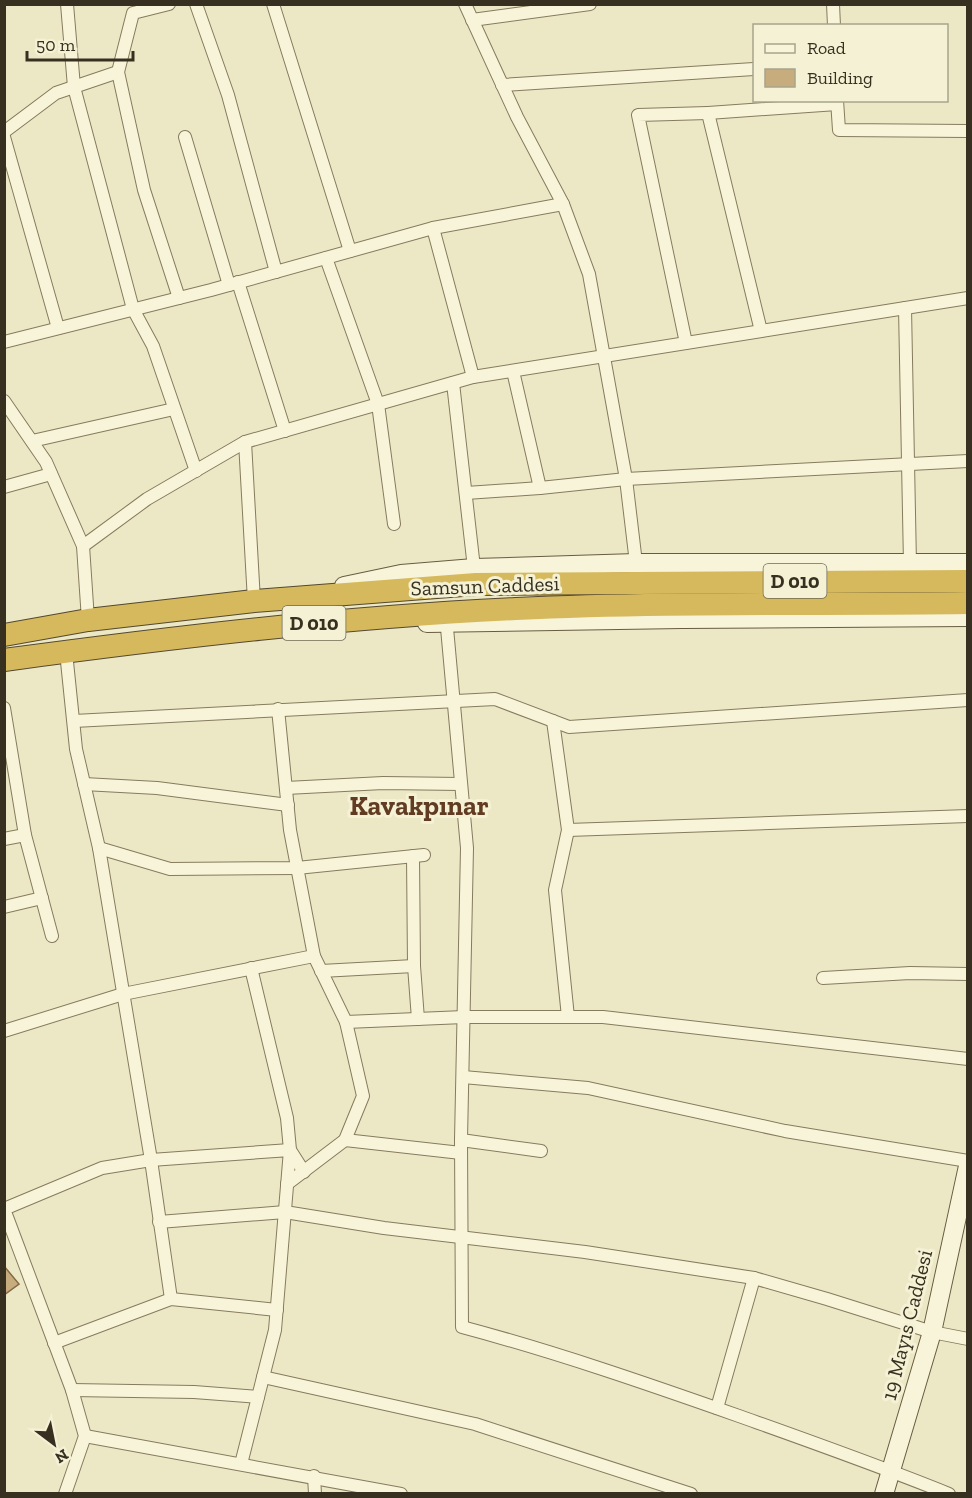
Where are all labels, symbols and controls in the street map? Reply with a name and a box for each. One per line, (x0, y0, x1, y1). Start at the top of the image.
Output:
scale bar (27, 24, 134, 62)
legend (753, 24, 948, 102)
text: 50 m (36, 34, 76, 56)
text: Road (807, 37, 846, 59)
text: Building (807, 67, 873, 89)
road number: D 010 (764, 564, 826, 598)
street label: Samsun Caddesi (410, 570, 560, 601)
road number: D 010 (282, 606, 346, 640)
district label: Kavakpınar (349, 790, 489, 822)
street label: 19 Mayıs Caddesi (876, 1247, 937, 1403)
north arrow (24, 1414, 84, 1474)
text: N (51, 1445, 72, 1468)

